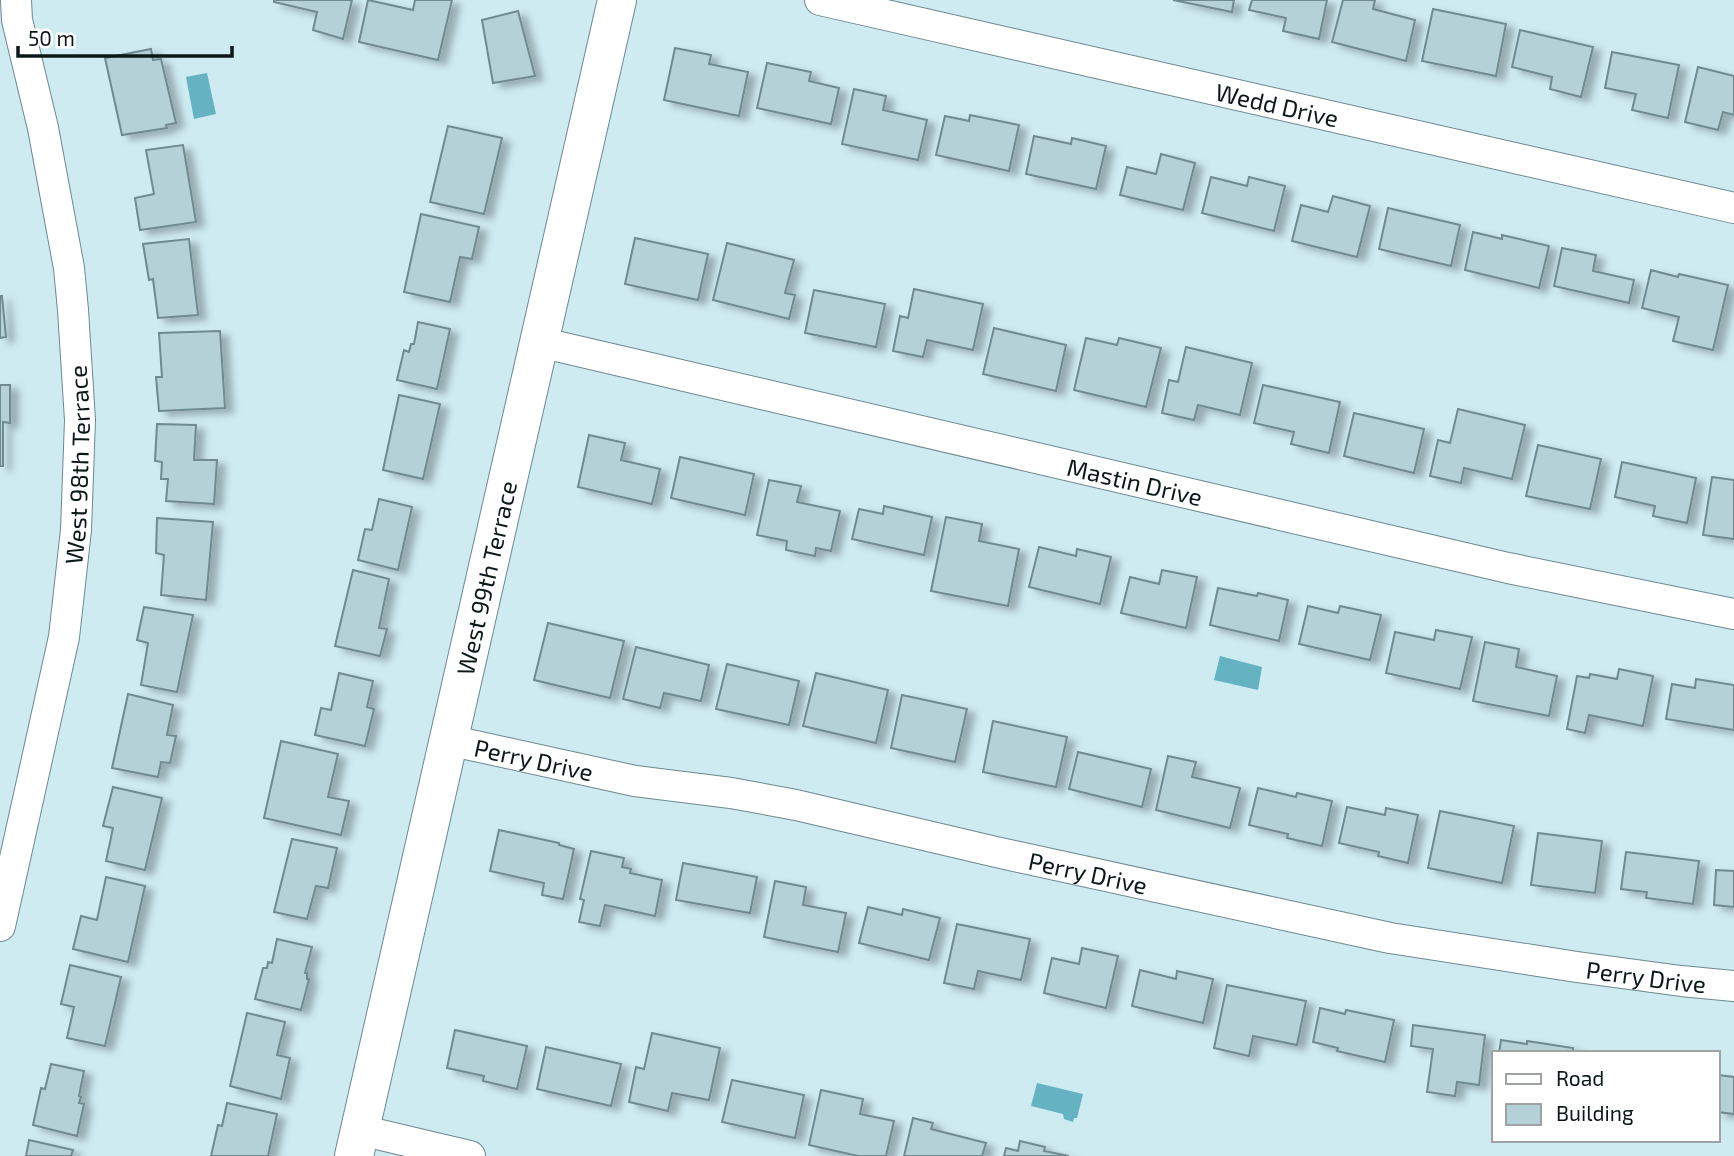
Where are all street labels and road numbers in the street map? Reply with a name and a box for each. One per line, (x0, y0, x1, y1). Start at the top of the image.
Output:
street label: Wedd Drive (1213, 76, 1342, 132)
street label: West 98th Terrace (58, 364, 95, 566)
street label: Mastin Drive (1065, 451, 1205, 511)
street label: West 99th Terrace (449, 478, 522, 678)
street label: Perry Drive (472, 732, 596, 786)
street label: Perry Drive (1026, 845, 1150, 899)
street label: Perry Drive (1584, 954, 1707, 998)

